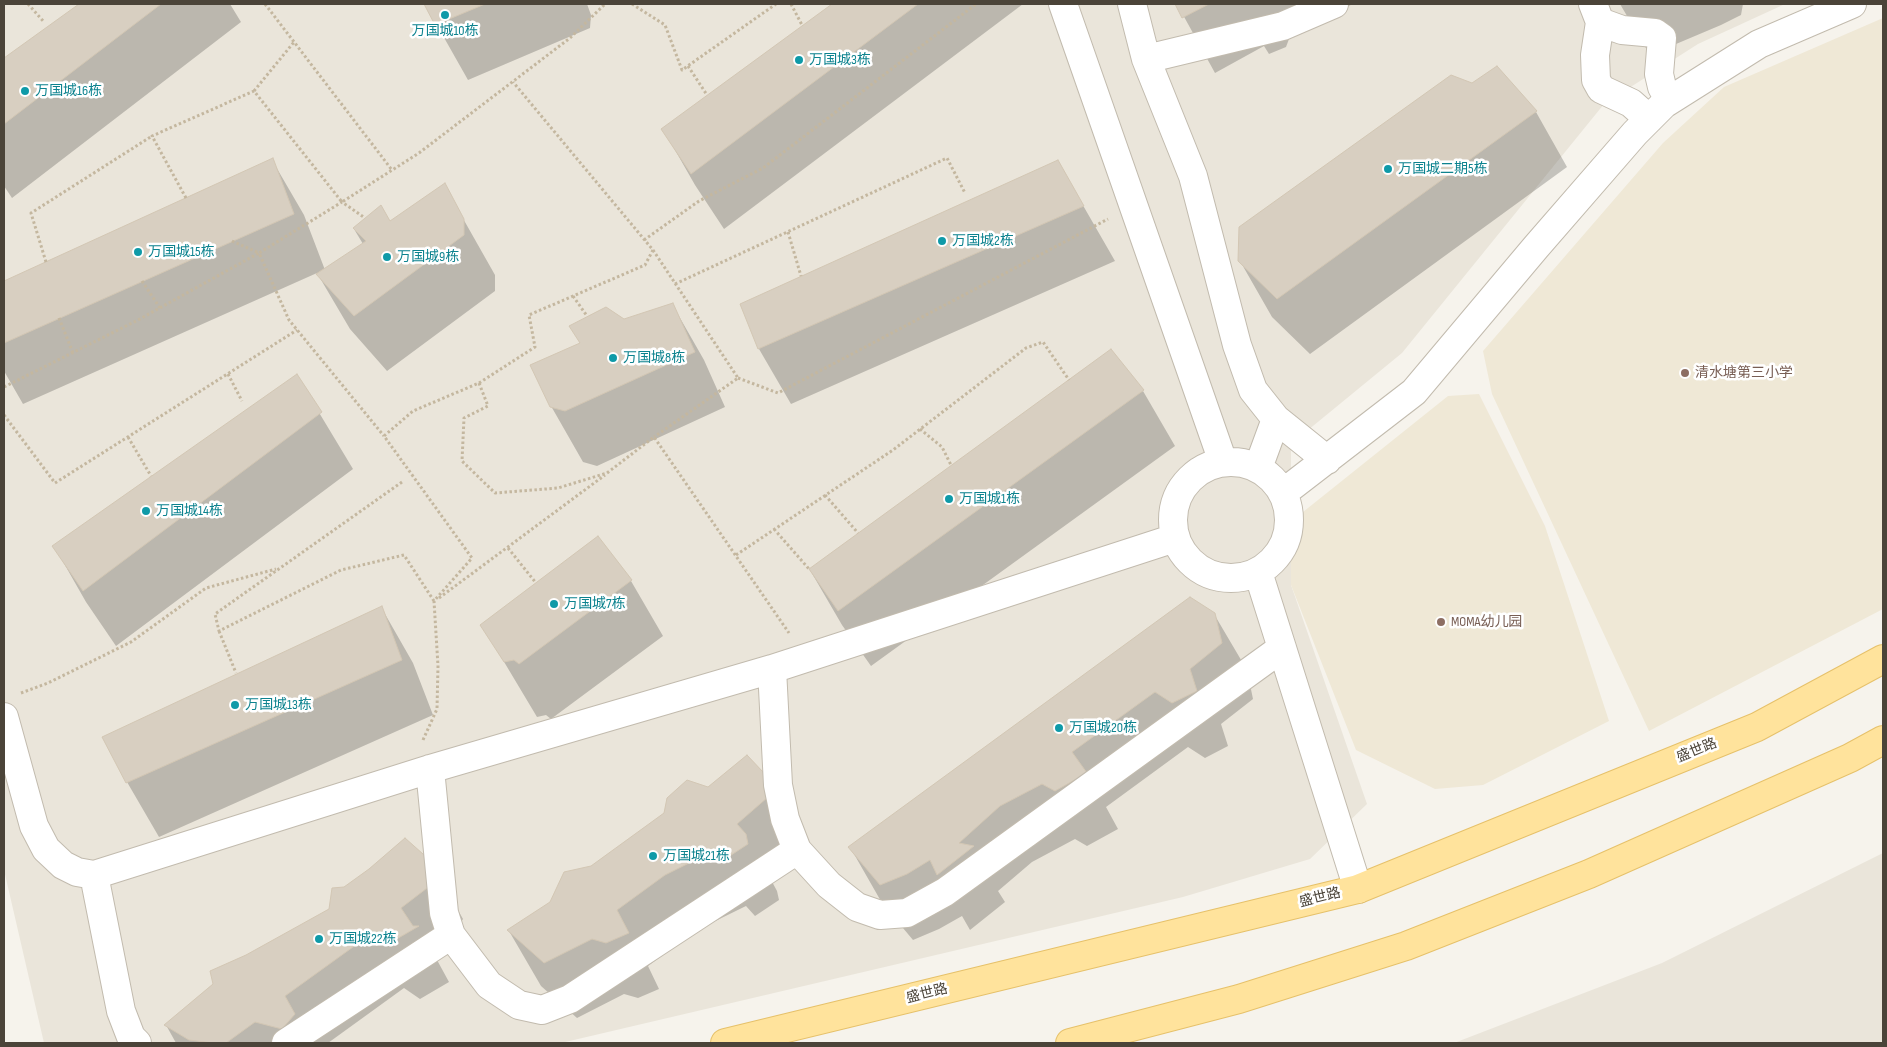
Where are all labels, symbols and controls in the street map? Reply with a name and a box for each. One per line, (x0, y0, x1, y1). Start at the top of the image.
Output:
marker: 万国城10栋 (439, 9, 451, 21)
place label: 万国城10栋 (411, 23, 479, 39)
place label: 万国城3栋 (809, 52, 871, 68)
marker: 万国城3栋 (793, 54, 805, 66)
place label: 万国城16栋 (35, 83, 102, 99)
marker: 万国城16栋 (19, 85, 31, 97)
place label: 万国城二期5栋 (1398, 161, 1488, 177)
marker: 万国城二期5栋 (1382, 163, 1394, 175)
place label: 万国城2栋 (952, 233, 1014, 249)
marker: 万国城2栋 (936, 235, 948, 247)
place label: 万国城15栋 (148, 244, 215, 260)
marker: 万国城15栋 (132, 246, 144, 258)
place label: 万国城9栋 (397, 249, 459, 265)
marker: 万国城9栋 (381, 251, 393, 263)
place label: 万国城8栋 (623, 350, 685, 366)
marker: 万国城8栋 (607, 352, 619, 364)
place label: 清水塘第三小学 (1695, 365, 1793, 381)
marker: 清水塘第三小学 (1679, 367, 1691, 379)
place label: 万国城1栋 (959, 491, 1020, 507)
marker: 万国城1栋 (943, 493, 955, 505)
place label: 万国城14栋 (156, 503, 223, 519)
marker: 万国城14栋 (140, 505, 152, 517)
place label: 万国城7栋 (564, 596, 626, 612)
marker: 万国城7栋 (548, 598, 560, 610)
place label: MOMA幼儿园 (1451, 614, 1523, 630)
marker: MOMA幼儿园 (1435, 616, 1447, 628)
place label: 万国城13栋 (245, 697, 312, 713)
marker: 万国城13栋 (229, 699, 241, 711)
place label: 万国城20栋 (1069, 720, 1137, 736)
marker: 万国城20栋 (1053, 722, 1065, 734)
street label: 盛世路 (1674, 735, 1720, 767)
place label: 万国城21栋 (663, 848, 730, 864)
marker: 万国城21栋 (647, 850, 659, 862)
street label: 盛世路 (1298, 885, 1342, 911)
place label: 万国城22栋 (329, 931, 397, 947)
marker: 万国城22栋 (313, 933, 325, 945)
street label: 盛世路 (905, 981, 949, 1007)

